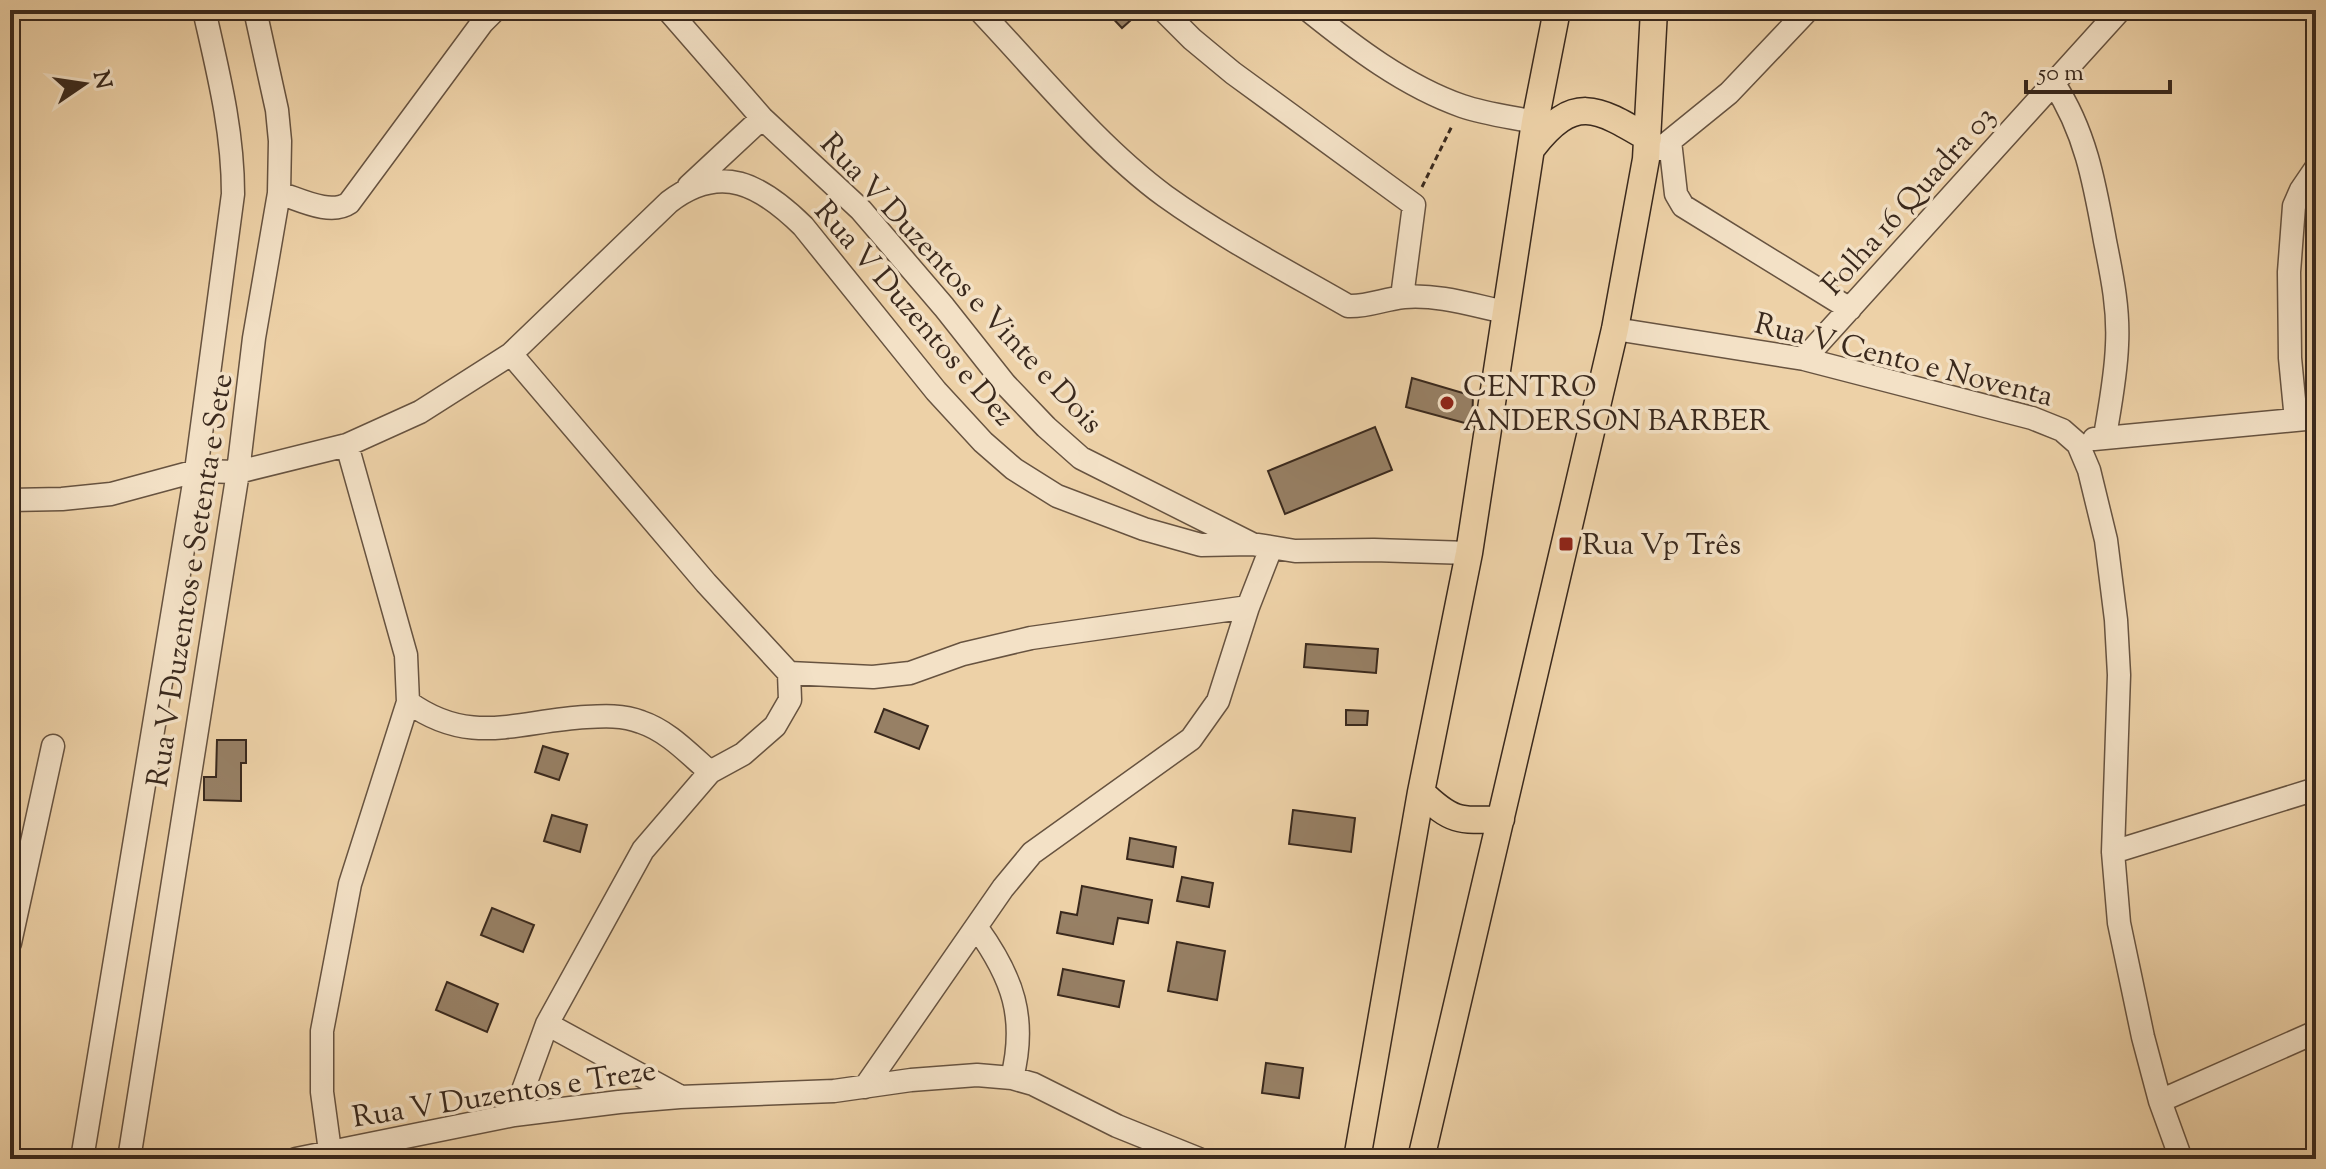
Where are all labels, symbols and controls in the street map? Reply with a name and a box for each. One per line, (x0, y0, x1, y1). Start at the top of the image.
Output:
north arrow (44, 44, 124, 124)
scale bar (2026, 44, 2170, 94)
text: 50 m (2036, 57, 2084, 91)
text: N (83, 68, 118, 93)
street label: Folha 16 Quadra 03 (1813, 97, 2007, 306)
street label: Rua V Duzentos e Vinte e Dois (809, 125, 1111, 445)
street label: Rua V Duzentos e Dez (803, 192, 1023, 437)
street label: Rua V Cento e Noventa (1750, 304, 2057, 419)
place label: CENTRO ANDERSON BARBER (1463, 367, 1771, 444)
street label: Rua V Duzentos e Setenta e Sete (138, 371, 245, 790)
marker: CENTRO ANDERSON BARBER (1438, 394, 1456, 412)
place label: Rua Vp Três (1582, 525, 1741, 568)
marker: Rua Vp Três (1557, 535, 1575, 553)
street label: Rua V Duzentos e Treze (350, 1050, 659, 1141)

